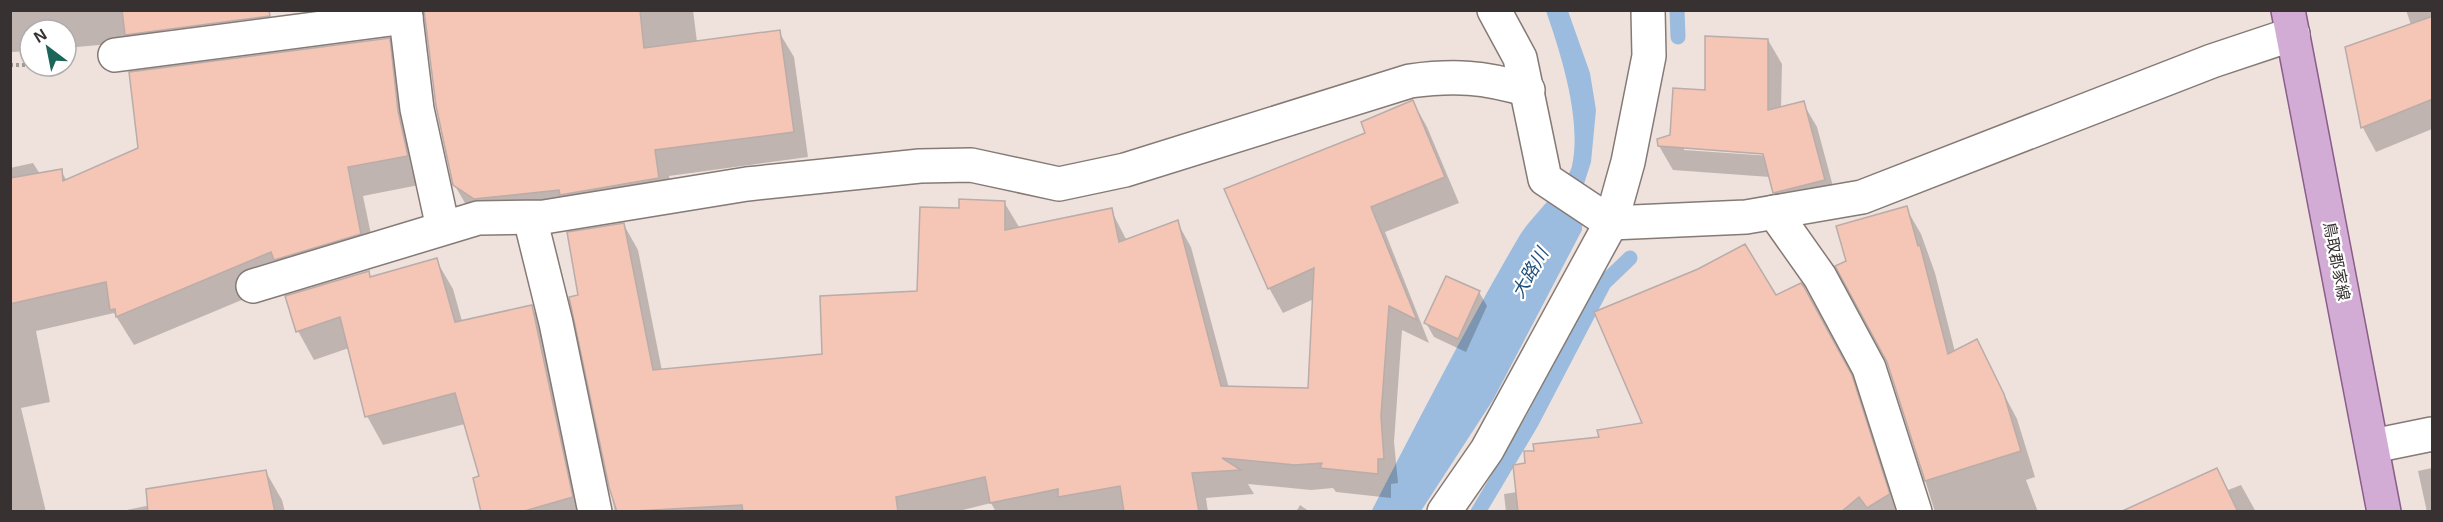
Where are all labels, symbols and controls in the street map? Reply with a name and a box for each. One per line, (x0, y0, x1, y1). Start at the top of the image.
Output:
north arrow (18, 18, 78, 78)
text: N (31, 25, 50, 46)
street label: 鳥取郡家線 (2321, 220, 2352, 302)
water label: 大路川 (1508, 243, 1553, 301)

